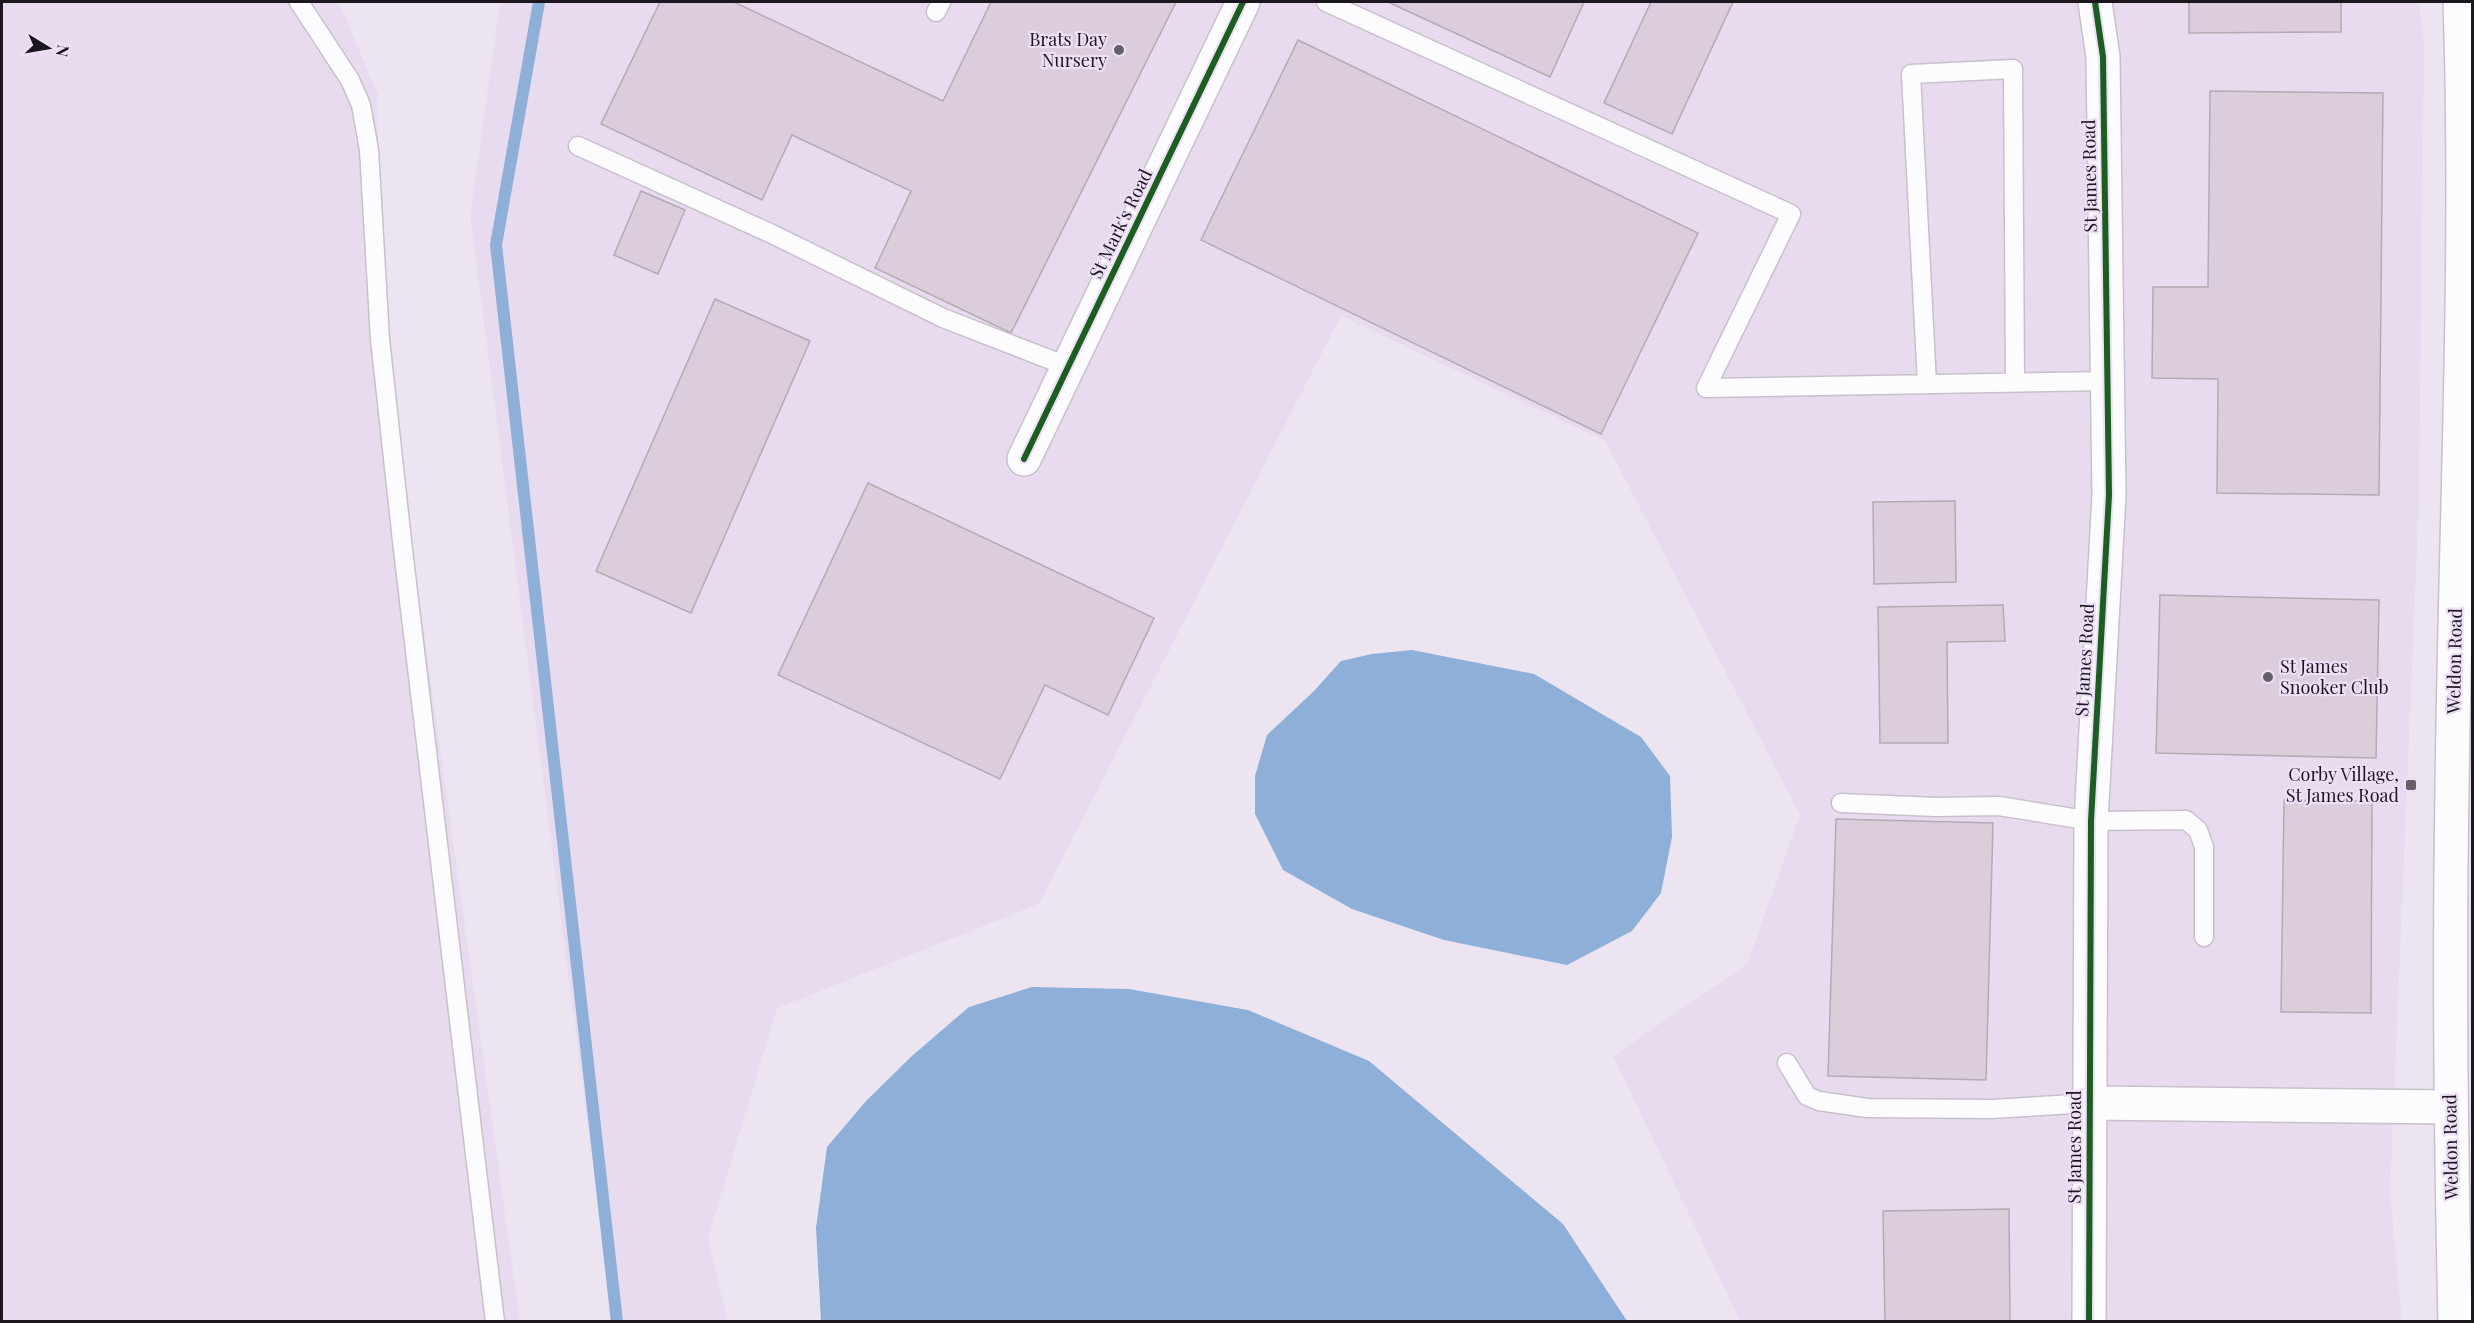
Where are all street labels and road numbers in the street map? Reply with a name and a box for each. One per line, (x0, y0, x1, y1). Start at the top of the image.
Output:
street label: St James Road (2076, 119, 2102, 233)
street label: St Mark's Road (1083, 164, 1157, 282)
street label: St James Road (2069, 602, 2099, 717)
street label: Weldon Road (2441, 607, 2467, 715)
street label: St James Road (2062, 1090, 2086, 1204)
street label: Weldon Road (2437, 1093, 2463, 1201)

